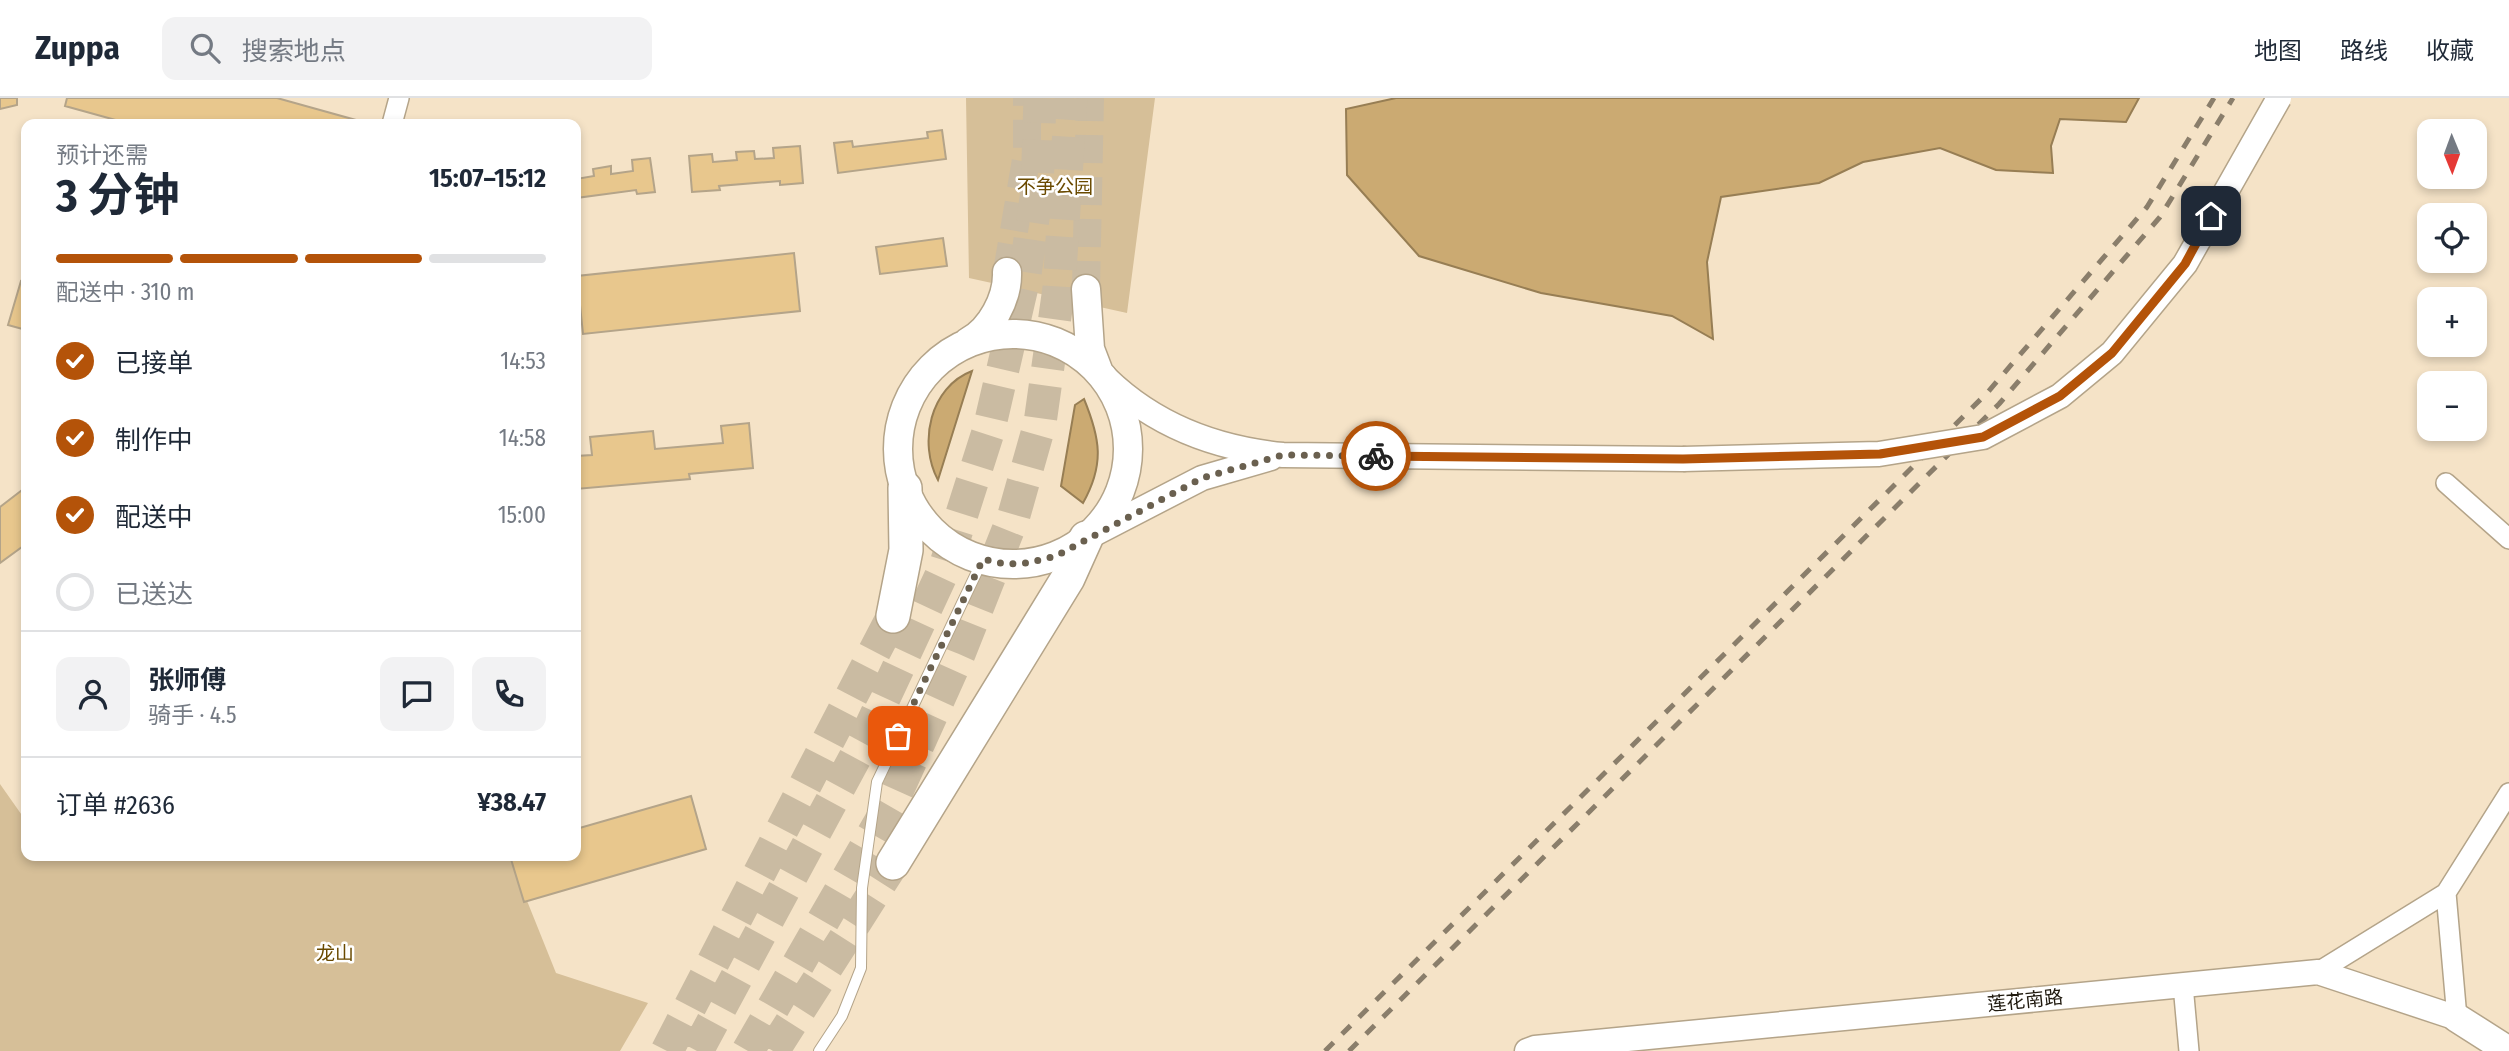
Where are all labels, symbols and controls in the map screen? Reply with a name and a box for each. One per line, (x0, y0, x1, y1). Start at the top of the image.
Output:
search box (162, 17, 652, 80)
text: Zuppa (35, 28, 120, 68)
icon: search (186, 29, 224, 67)
text: 搜索地点 (242, 36, 346, 67)
text: 地图 (2254, 37, 2302, 65)
text: 路线 (2340, 37, 2388, 65)
text: 收藏 (2426, 37, 2474, 65)
north arrow (2417, 119, 2487, 189)
map controls (2417, 119, 2487, 441)
text: 预计还需 (56, 141, 148, 169)
text: 15:07–15:12 (429, 163, 546, 194)
text: 3 分钟 (56, 168, 179, 223)
park label: 不争公园 (1017, 175, 1093, 198)
pin (2181, 186, 2241, 246)
icon: home (2192, 197, 2230, 235)
button: locate (2417, 203, 2487, 273)
text: 配送中 · 310 m (56, 278, 195, 306)
button: + (2417, 287, 2487, 357)
icon: check (56, 342, 94, 380)
text: 14:53 (500, 347, 546, 375)
text: 已接单 (115, 348, 193, 379)
button: − (2417, 371, 2487, 441)
icon: check (56, 419, 94, 457)
courier (1341, 421, 1411, 491)
text: 14:58 (499, 424, 546, 452)
text: 制作中 (115, 425, 193, 456)
icon: bike (1357, 437, 1395, 475)
icon: check (56, 496, 94, 534)
text: 15:00 (498, 501, 546, 529)
text: 配送中 (115, 502, 193, 533)
text: 已送达 (115, 579, 193, 610)
button: person (56, 657, 130, 731)
button: chat (380, 657, 454, 731)
button: phone (472, 657, 546, 731)
text: 张师傅 (148, 665, 226, 696)
text: 骑手 · 4.5 (148, 701, 236, 729)
pin (868, 706, 928, 766)
icon: bag (879, 717, 917, 755)
text: ¥38.47 (478, 787, 546, 818)
text: 订单 #2636 (56, 790, 175, 821)
park label: 龙山 (316, 942, 354, 965)
street label: 莲花南路 (1986, 985, 2064, 1016)

